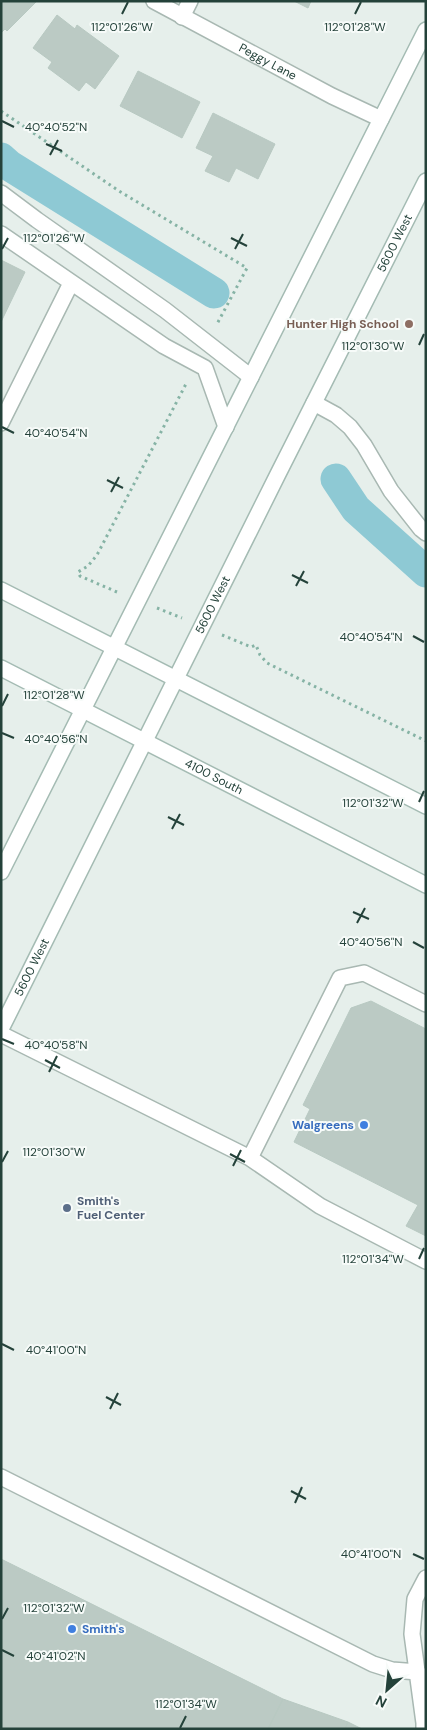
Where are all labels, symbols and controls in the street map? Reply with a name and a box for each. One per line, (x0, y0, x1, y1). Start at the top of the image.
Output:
text: 112°01'26"W (91, 19, 153, 35)
text: 112°01'28"W (324, 19, 386, 35)
street label: Peggy Lane (236, 40, 300, 84)
text: 40°40'52"N (25, 119, 87, 135)
street label: 5600 West (373, 211, 416, 275)
text: 112°01'26"W (23, 230, 85, 246)
place label: Hunter High School (287, 316, 399, 332)
marker: Hunter High School (403, 318, 415, 330)
text: 112°01'30"W (342, 338, 405, 354)
text: 40°40'54"N (24, 425, 88, 441)
street label: 5600 West (191, 573, 234, 637)
text: 40°40'54"N (339, 629, 403, 645)
text: 112°01'28"W (23, 687, 85, 703)
text: 40°40'56"N (24, 731, 88, 747)
street label: 4100 South (182, 755, 246, 798)
text: 112°01'32"W (342, 795, 404, 811)
text: 40°40'56"N (339, 934, 403, 950)
street label: 5600 West (11, 935, 53, 999)
text: 40°40'58"N (24, 1037, 88, 1053)
place label: Walgreens (292, 1117, 354, 1133)
marker: Walgreens (358, 1119, 370, 1131)
text: 112°01'30"W (23, 1144, 86, 1160)
place label: Smith's Fuel Center (77, 1193, 145, 1223)
marker: Smith's Fuel Center (61, 1202, 73, 1214)
text: 112°01'34"W (342, 1251, 404, 1267)
text: 40°41'00"N (26, 1342, 86, 1358)
text: 40°41'00"N (341, 1546, 401, 1562)
text: 112°01'32"W (23, 1600, 85, 1616)
place label: Smith's (82, 1621, 125, 1637)
marker: Smith's (66, 1623, 78, 1635)
text: 40°41'02"N (26, 1648, 86, 1664)
north arrow (362, 1665, 412, 1715)
text: N (372, 1691, 390, 1712)
text: 112°01'34"W (155, 1696, 217, 1712)

